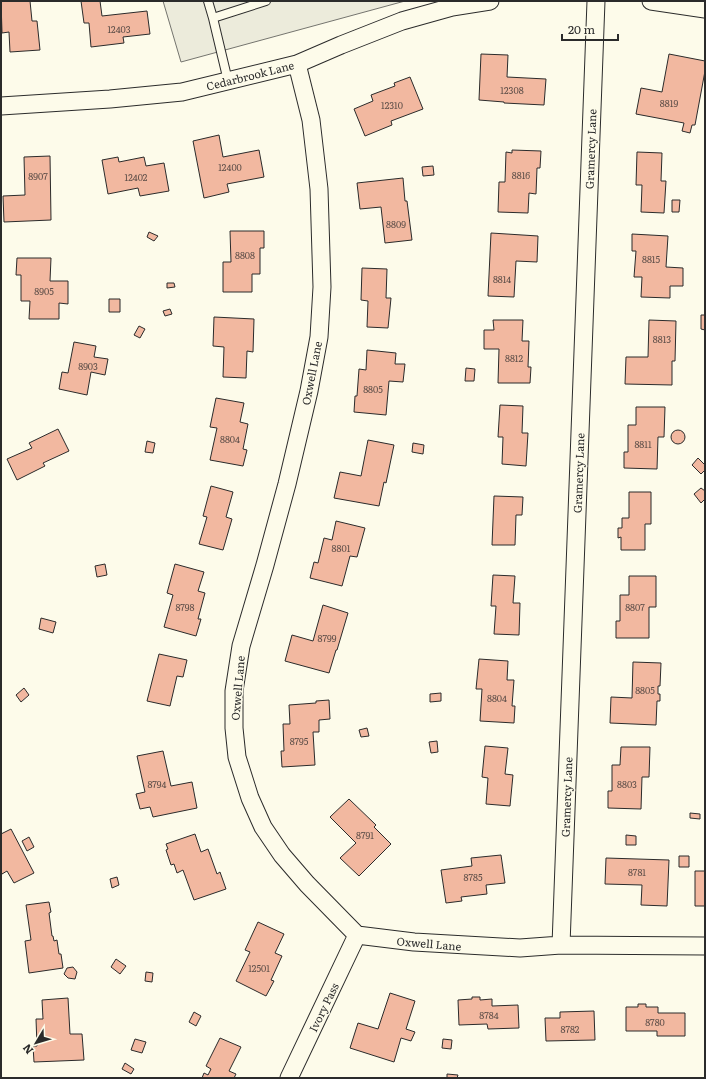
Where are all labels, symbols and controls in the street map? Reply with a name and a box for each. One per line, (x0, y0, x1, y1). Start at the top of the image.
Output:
scale bar (562, 16, 618, 42)
text: 20 m (568, 20, 595, 38)
house number: 12403 (107, 22, 131, 36)
street label: Cedarbrook Lane (204, 56, 296, 94)
house number: 12308 (500, 83, 524, 97)
house number: 8819 (660, 96, 678, 110)
house number: 12310 (381, 98, 403, 112)
street label: Gramercy Lane (581, 108, 599, 189)
house number: 12400 (218, 160, 242, 174)
house number: 8816 (512, 168, 530, 182)
house number: 8907 (28, 169, 48, 183)
house number: 12402 (125, 170, 148, 184)
house number: 8809 (386, 217, 406, 231)
house number: 8808 (235, 248, 255, 262)
house number: 8815 (642, 252, 661, 266)
house number: 8814 (493, 272, 511, 286)
house number: 8905 (34, 284, 54, 298)
house number: 8813 (653, 332, 671, 346)
street label: Oxwell Lane (297, 339, 325, 406)
house number: 8812 (505, 351, 524, 365)
house number: 8903 (78, 359, 98, 373)
house number: 8805 (363, 382, 383, 396)
house number: 8804 (220, 432, 240, 446)
street label: Gramercy Lane (569, 432, 587, 513)
house number: 8811 (634, 437, 652, 451)
house number: 8801 (332, 541, 351, 555)
house number: 8798 (175, 600, 195, 614)
house number: 8807 (625, 600, 645, 614)
house number: 8799 (318, 631, 337, 645)
street label: Oxwell Lane (226, 655, 248, 721)
house number: 8805 (635, 683, 655, 697)
house number: 8804 (487, 691, 507, 705)
house number: 8795 (290, 734, 309, 748)
street label: Gramercy Lane (557, 756, 575, 837)
house number: 8794 (147, 777, 167, 791)
house number: 8803 (617, 777, 637, 791)
house number: 8791 (356, 828, 374, 842)
house number: 8781 (628, 865, 646, 879)
house number: 8785 (464, 870, 483, 884)
street label: Oxwell Lane (396, 932, 462, 954)
house number: 12501 (248, 961, 270, 975)
street label: Ivory Pass (304, 980, 342, 1034)
house number: 8784 (479, 1008, 499, 1022)
house number: 8780 (645, 1015, 665, 1029)
house number: 8782 (561, 1022, 580, 1036)
north arrow (16, 1023, 56, 1063)
text: N (18, 1041, 36, 1058)

